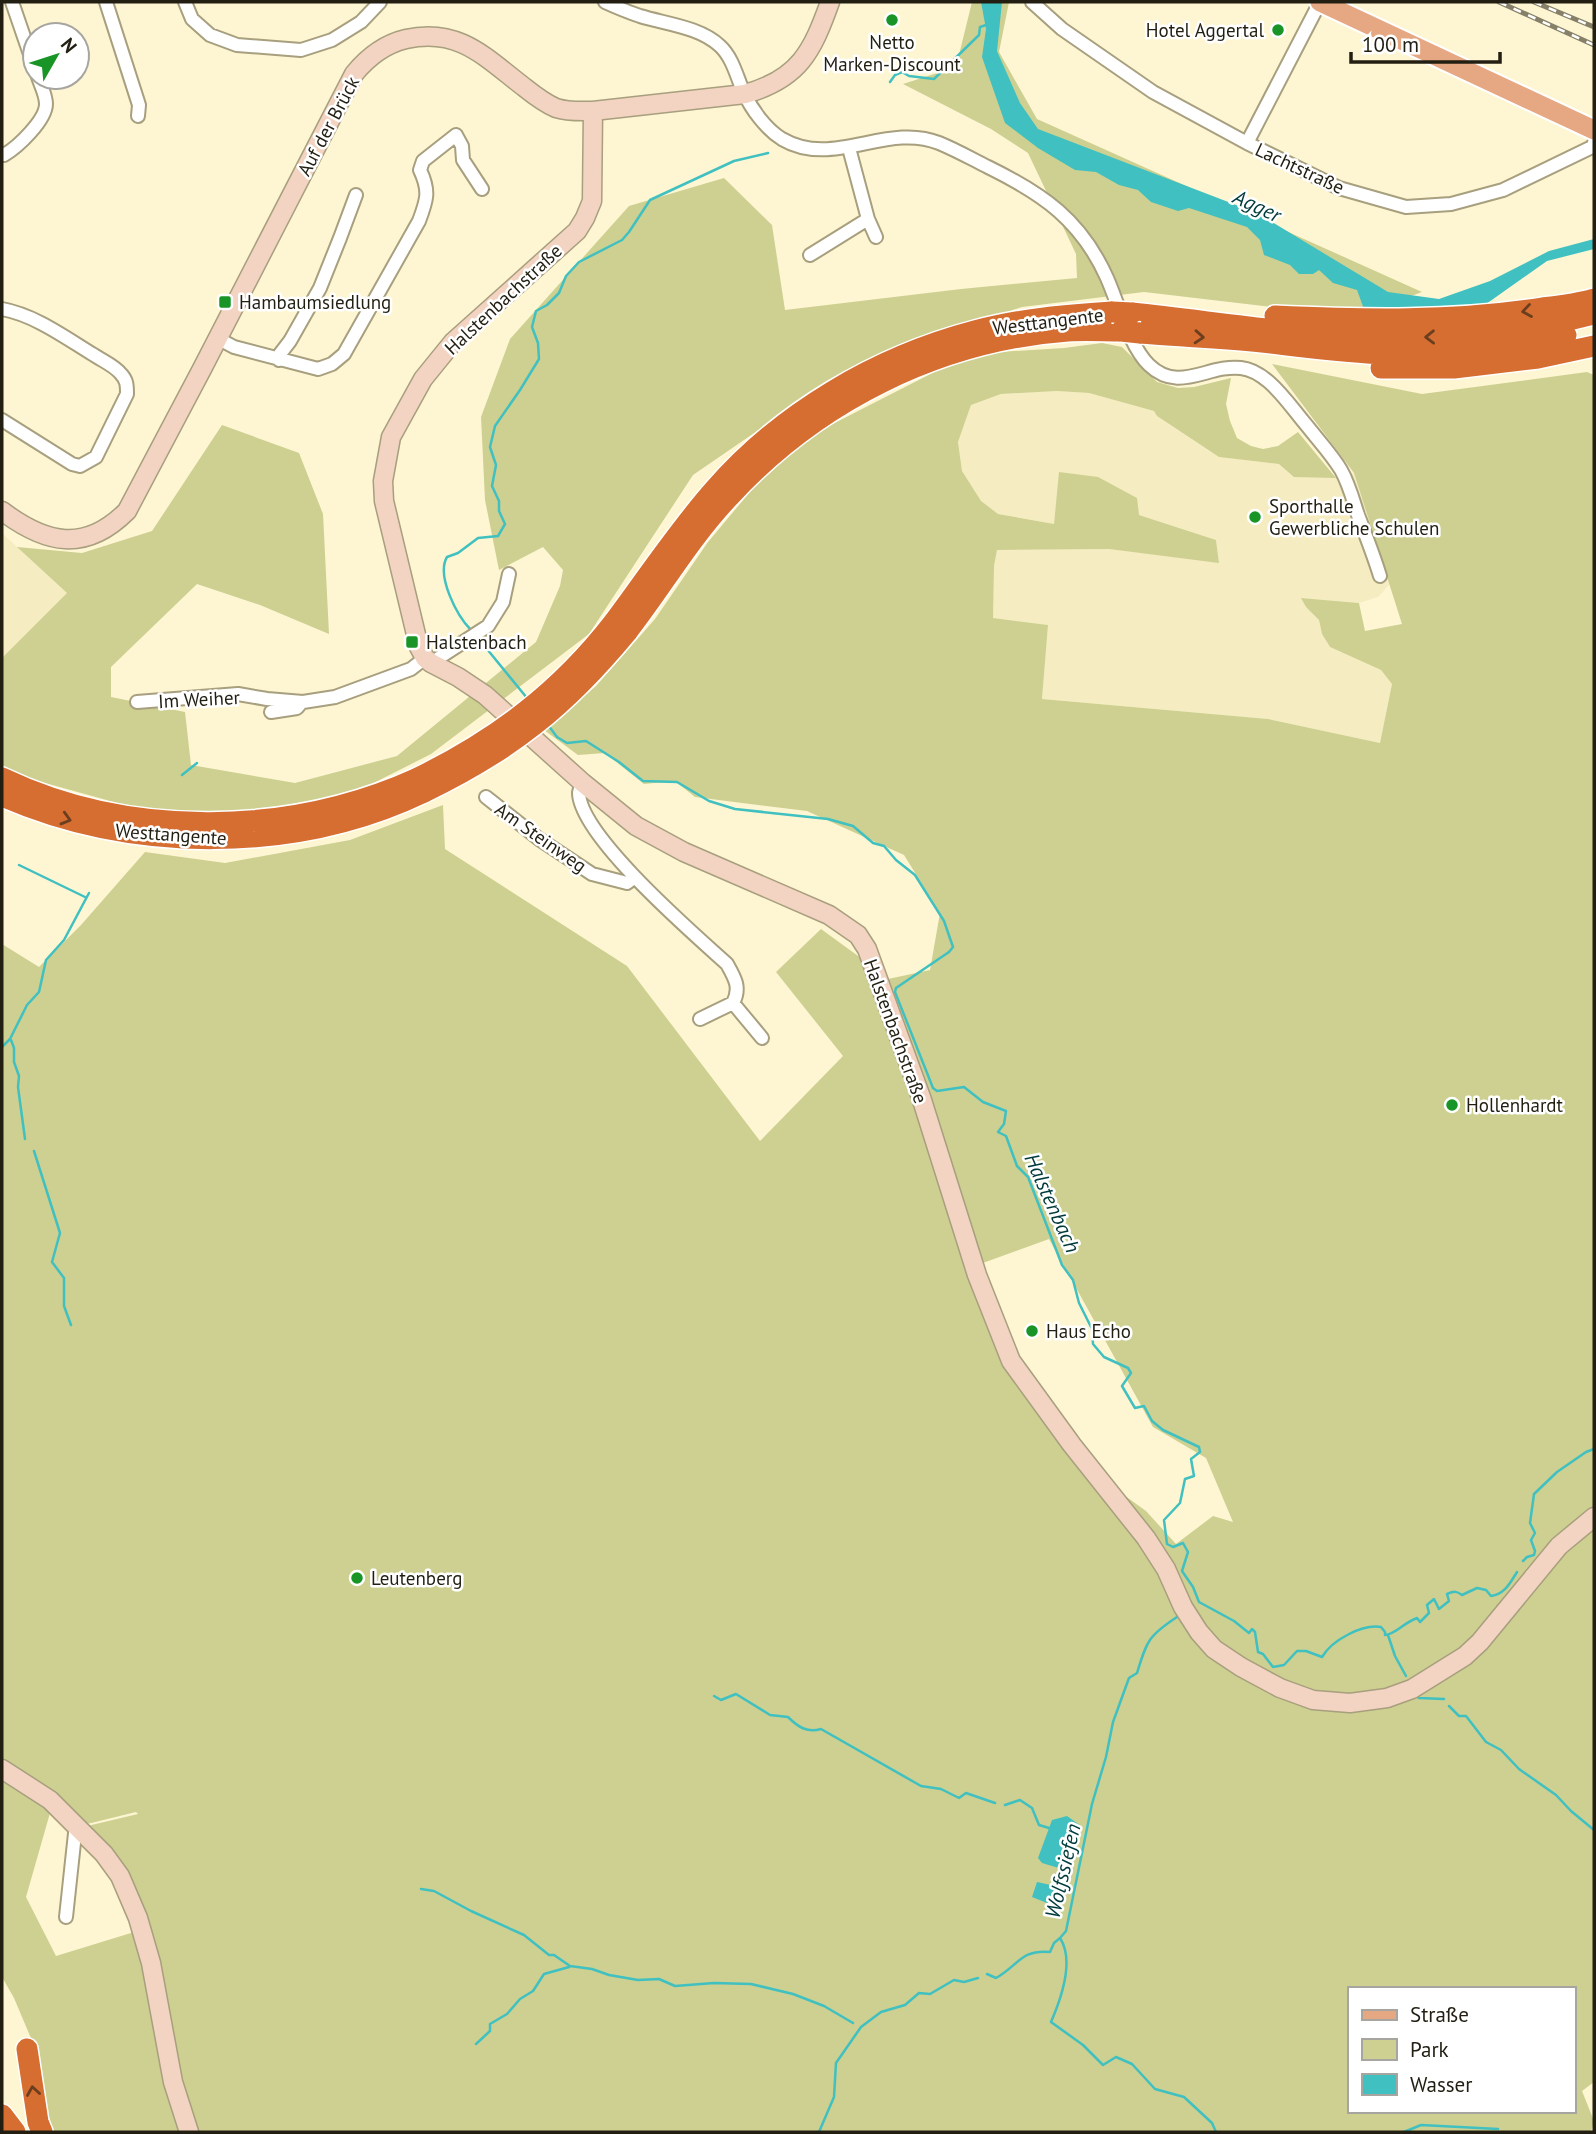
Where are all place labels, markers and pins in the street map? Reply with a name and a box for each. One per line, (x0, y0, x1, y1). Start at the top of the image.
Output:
marker: Netto Marken-Discount (884, 12, 900, 28)
place label: Hotel Aggertal (1146, 18, 1264, 42)
marker: Hotel Aggertal (1270, 22, 1286, 38)
place label: Netto Marken-Discount (823, 30, 961, 76)
place label: Hambaumsiedlung (239, 290, 391, 314)
marker: Hambaumsiedlung (217, 294, 233, 310)
place label: Sporthalle Gewerbliche Schulen (1269, 494, 1439, 540)
marker: Sporthalle Gewerbliche Schulen (1247, 509, 1263, 525)
place label: Halstenbach (426, 630, 527, 654)
marker: Halstenbach (404, 634, 420, 650)
place label: Hollenhardt (1466, 1093, 1564, 1117)
marker: Hollenhardt (1444, 1097, 1460, 1113)
place label: Haus Echo (1046, 1319, 1131, 1343)
marker: Haus Echo (1024, 1323, 1040, 1339)
place label: Leutenberg (371, 1566, 462, 1590)
marker: Leutenberg (349, 1570, 365, 1586)

